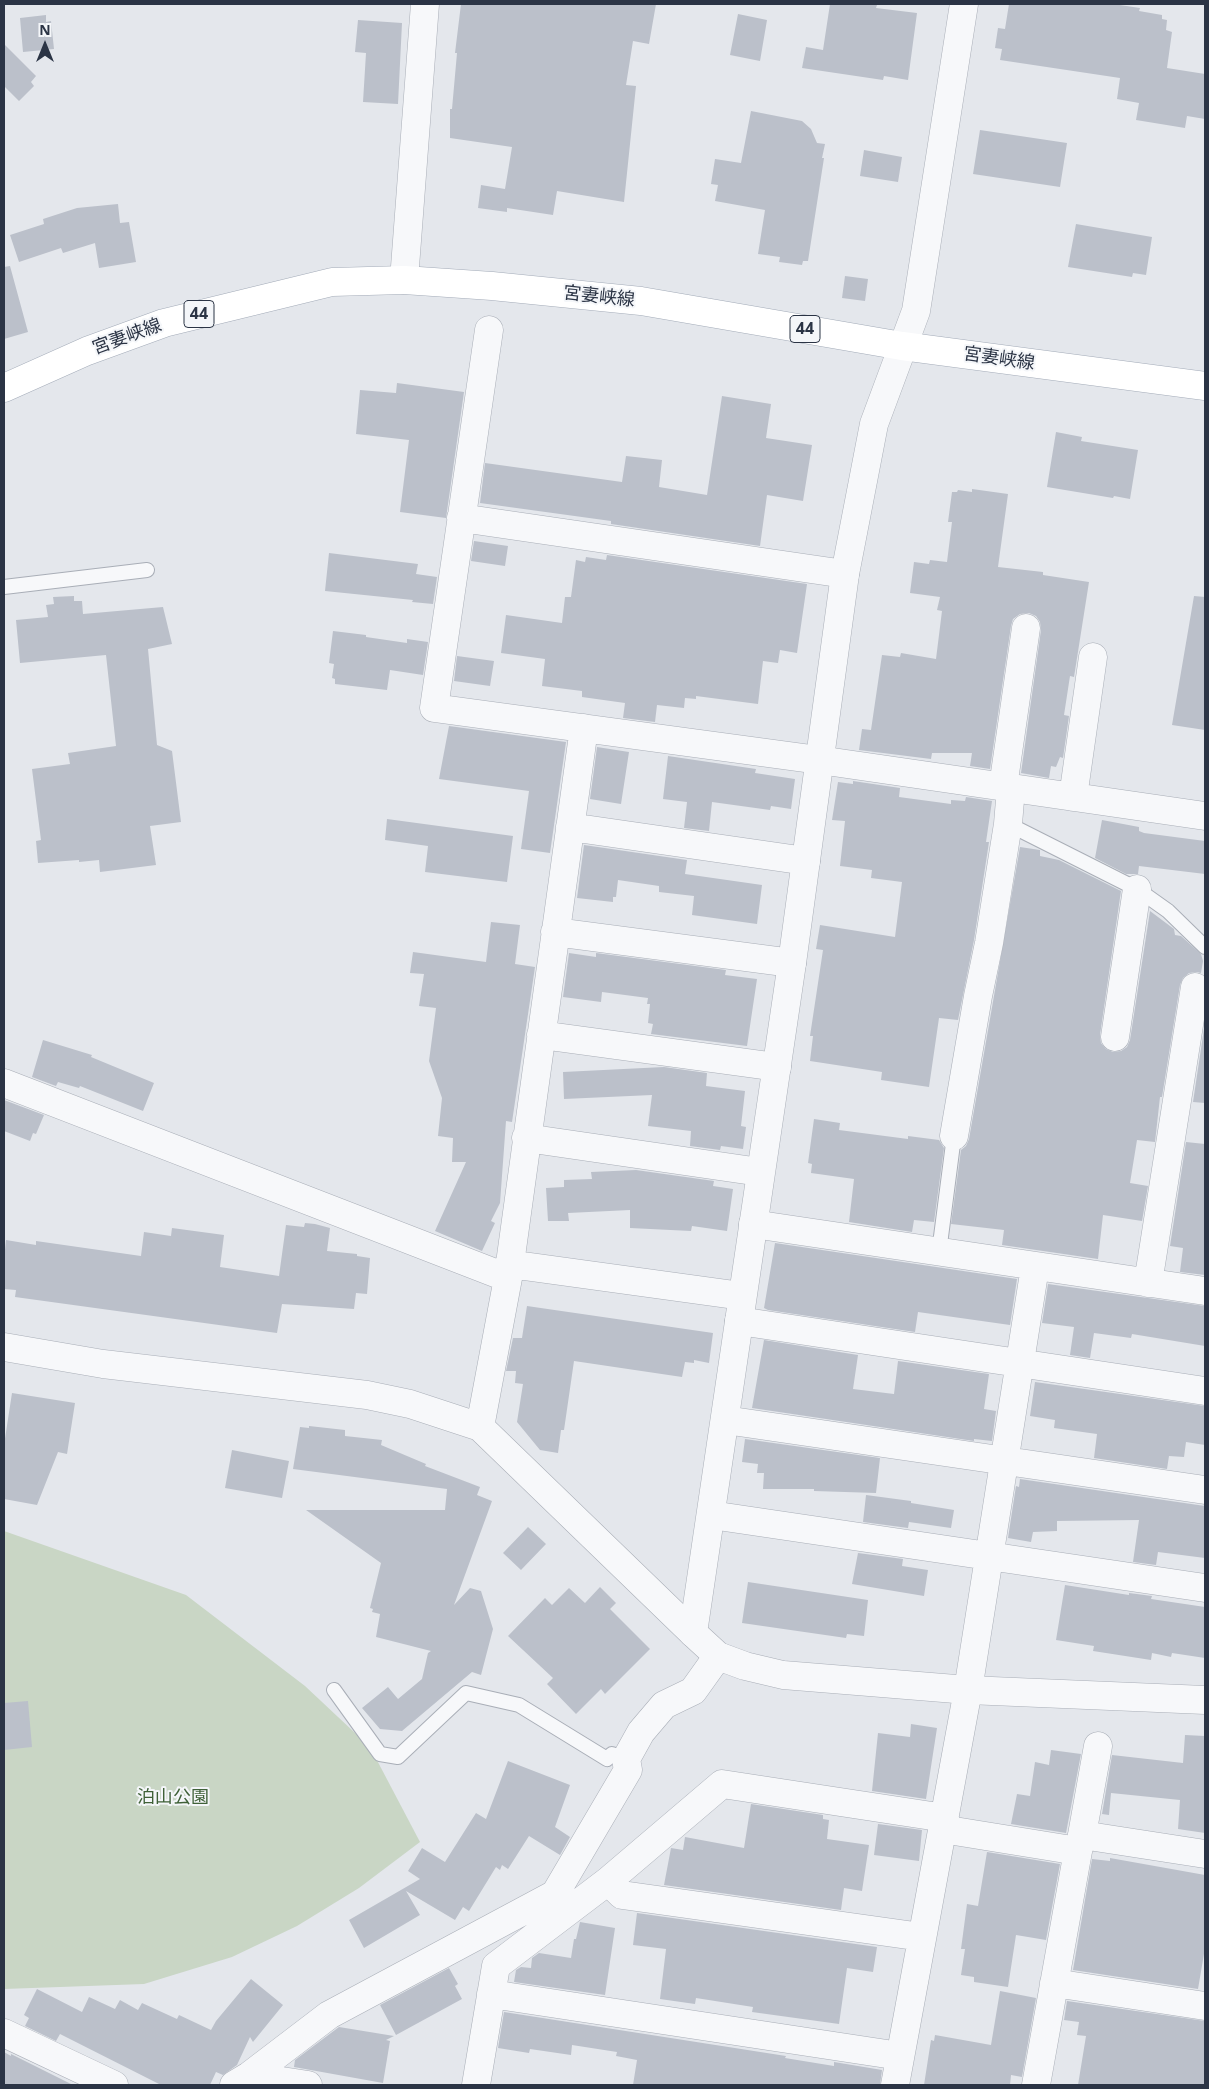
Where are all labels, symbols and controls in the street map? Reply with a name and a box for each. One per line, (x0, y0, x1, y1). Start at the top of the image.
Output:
north arrow (20, 20, 70, 70)
text: N (39, 20, 51, 39)
street label: 宮妻峡線 (562, 282, 636, 312)
road number: 44 (184, 300, 214, 328)
street label: 宮妻峡線 (89, 315, 165, 359)
road number: 44 (790, 316, 820, 342)
street label: 宮妻峡線 (962, 343, 1036, 375)
park label: 泊山公園 (137, 1787, 209, 1809)

